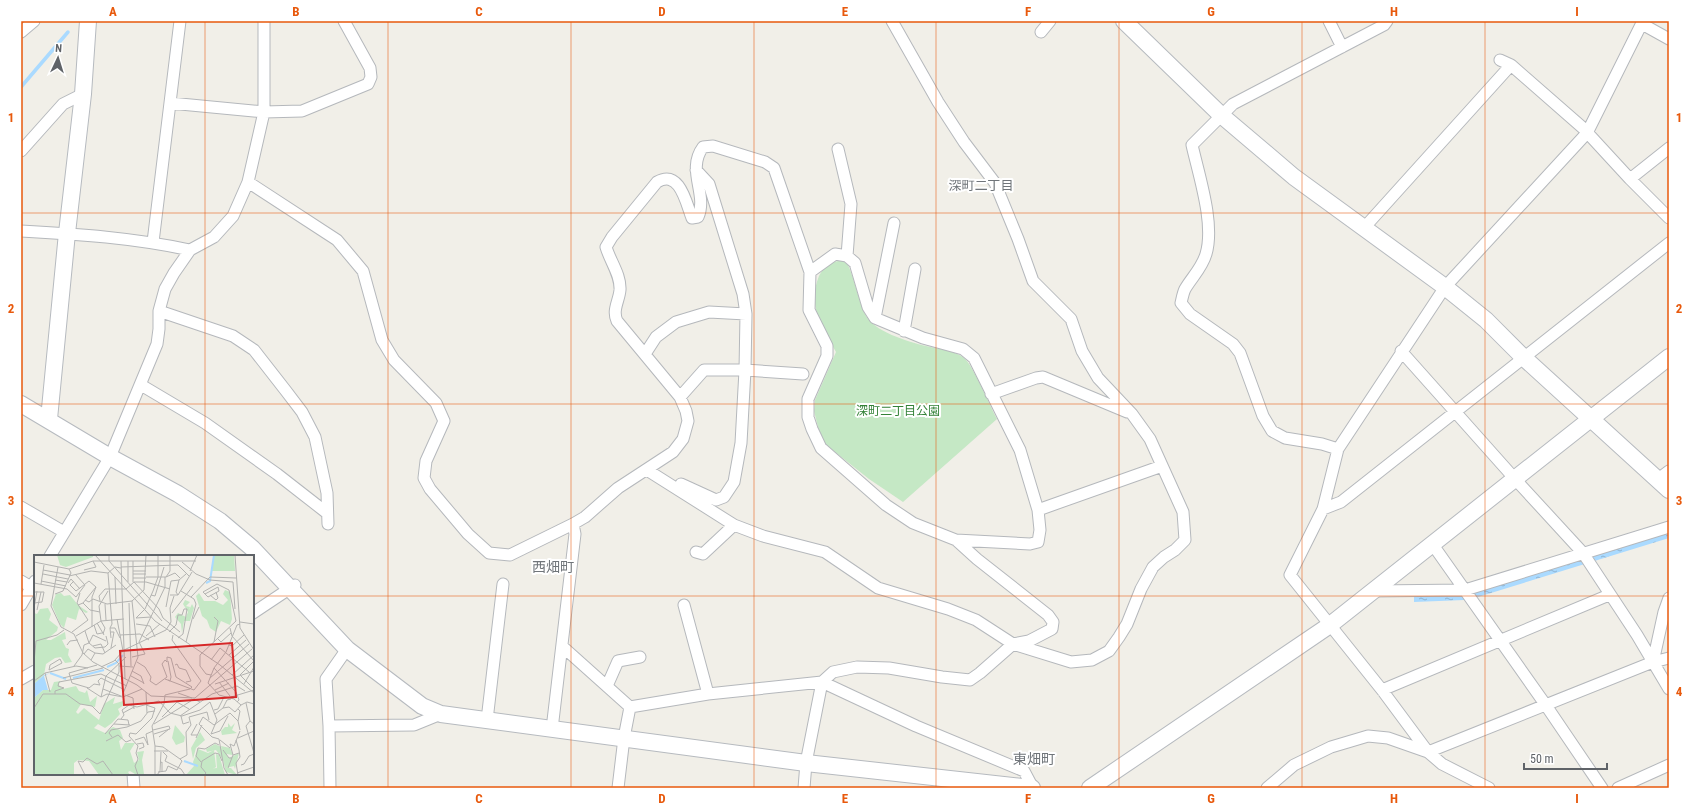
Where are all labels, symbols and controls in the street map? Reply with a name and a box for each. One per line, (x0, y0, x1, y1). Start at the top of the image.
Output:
text: A (109, 4, 117, 19)
text: B (292, 4, 300, 19)
text: C (475, 4, 483, 19)
text: D (658, 4, 666, 19)
text: E (842, 4, 849, 19)
text: F (1025, 4, 1031, 19)
text: G (1207, 4, 1215, 19)
text: H (1390, 4, 1398, 19)
text: I (1575, 4, 1579, 19)
north arrow (38, 38, 78, 78)
text: N (55, 42, 63, 55)
text: 1 (8, 110, 14, 125)
text: 1 (1676, 110, 1682, 125)
district label: 深町二丁目 (948, 178, 1014, 193)
text: 2 (8, 301, 15, 316)
text: 2 (1676, 301, 1683, 316)
park label: 深町二丁目公園 (856, 404, 940, 418)
text: 3 (8, 493, 14, 508)
text: 3 (1676, 493, 1682, 508)
inset map (34, 555, 254, 775)
district label: 西畑町 (532, 559, 574, 575)
text: 4 (8, 684, 15, 699)
text: 4 (1676, 684, 1683, 699)
scale bar (1524, 745, 1607, 771)
district label: 東畑町 (1013, 751, 1055, 767)
text: 50 m (1530, 752, 1554, 766)
text: A (109, 791, 117, 806)
text: B (292, 791, 300, 806)
text: C (475, 791, 483, 806)
text: D (658, 791, 666, 806)
text: E (842, 791, 849, 806)
text: F (1025, 791, 1031, 806)
text: G (1207, 791, 1215, 806)
text: H (1390, 791, 1398, 806)
text: I (1575, 791, 1579, 806)

